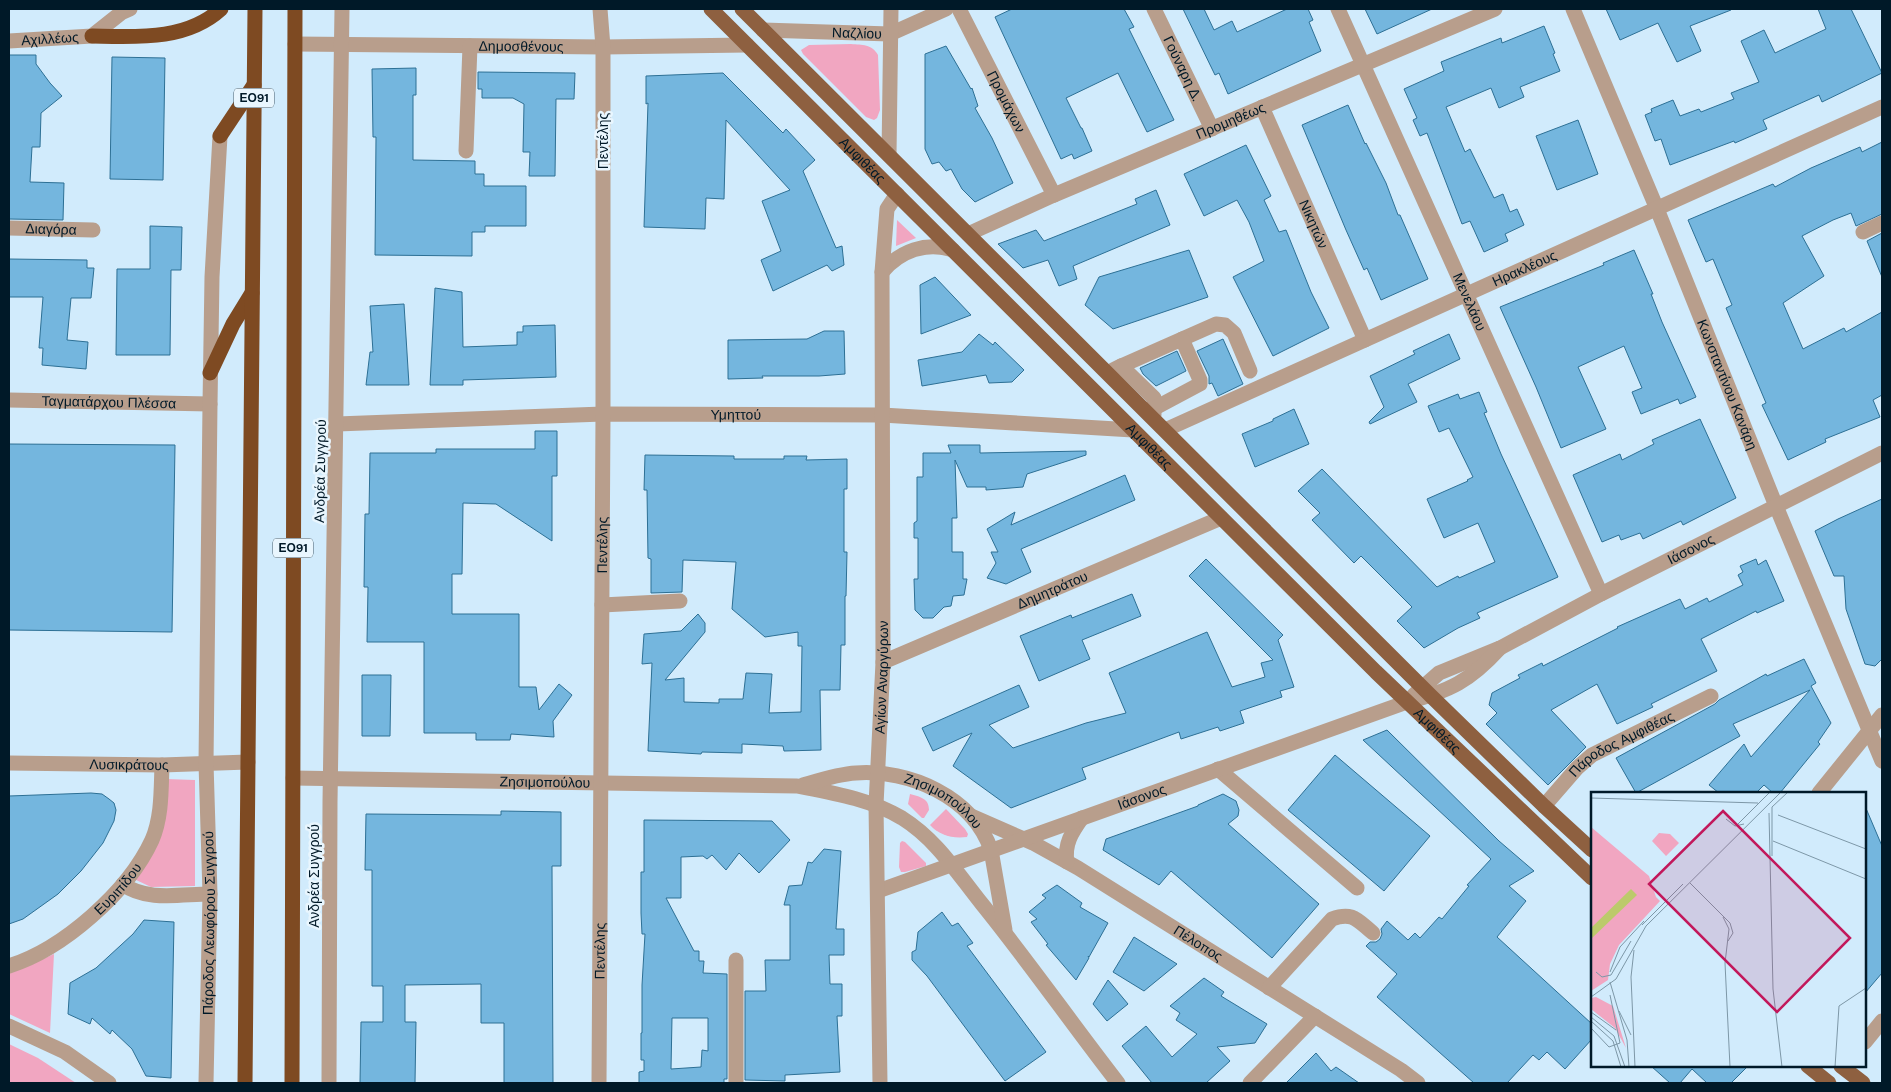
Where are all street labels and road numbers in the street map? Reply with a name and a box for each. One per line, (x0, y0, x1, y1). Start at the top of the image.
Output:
street label: Ναζλίου (832, 23, 882, 43)
street label: Αχιλλέως (21, 28, 79, 49)
street label: Γούναρη Δ. (1159, 33, 1206, 104)
street label: Δημοσθένους (478, 37, 564, 56)
street label: Προμάχων (983, 68, 1030, 136)
road number: ΕΟ91 (234, 89, 274, 108)
street label: Προμηθέως (1193, 98, 1268, 143)
street label: Πεντέλης (594, 112, 612, 169)
street label: Αμφιθέας (835, 133, 890, 187)
street label: Νικητών (1295, 197, 1332, 251)
street label: Διαγόρα (25, 219, 77, 239)
street label: Ηρακλέους (1489, 246, 1559, 290)
street label: Μενελάου (1449, 270, 1490, 334)
street label: Κωνσταντίνου Κανάρη (1693, 317, 1762, 452)
street label: Ταγματάρχου Πλέσσα (42, 392, 176, 412)
street label: Υμηττού (711, 405, 761, 424)
street label: Ανδρέα Συγγρού (310, 419, 330, 523)
street label: Αμφιθέας (1122, 419, 1177, 473)
street label: Πεντέλης (593, 516, 611, 573)
street label: Ιάσονος (1664, 530, 1717, 568)
road number: ΕΟ91 (273, 538, 313, 558)
street label: Δημητράτου (1014, 567, 1090, 613)
street label: Αγίων Αναργύρων (870, 620, 892, 734)
street label: Αμφιθέας (1410, 704, 1465, 758)
street label: Πάροδος Αμφιθέας (1565, 707, 1677, 780)
street label: Λυσικράτους (89, 755, 169, 774)
street label: Ζησιμοπούλου (902, 769, 986, 832)
street label: Ζησιμοπούλου (499, 772, 590, 792)
street label: Ιάσονος (1115, 780, 1168, 814)
street label: Ανδρέα Συγγρού (305, 824, 323, 928)
street label: Πάροδος Λεωφόρου Συγγρού (198, 831, 219, 1015)
street label: Ευριπίδου (90, 859, 145, 919)
street label: Πέλοπος (1170, 921, 1226, 965)
street label: Πεντέλης (591, 922, 609, 979)

